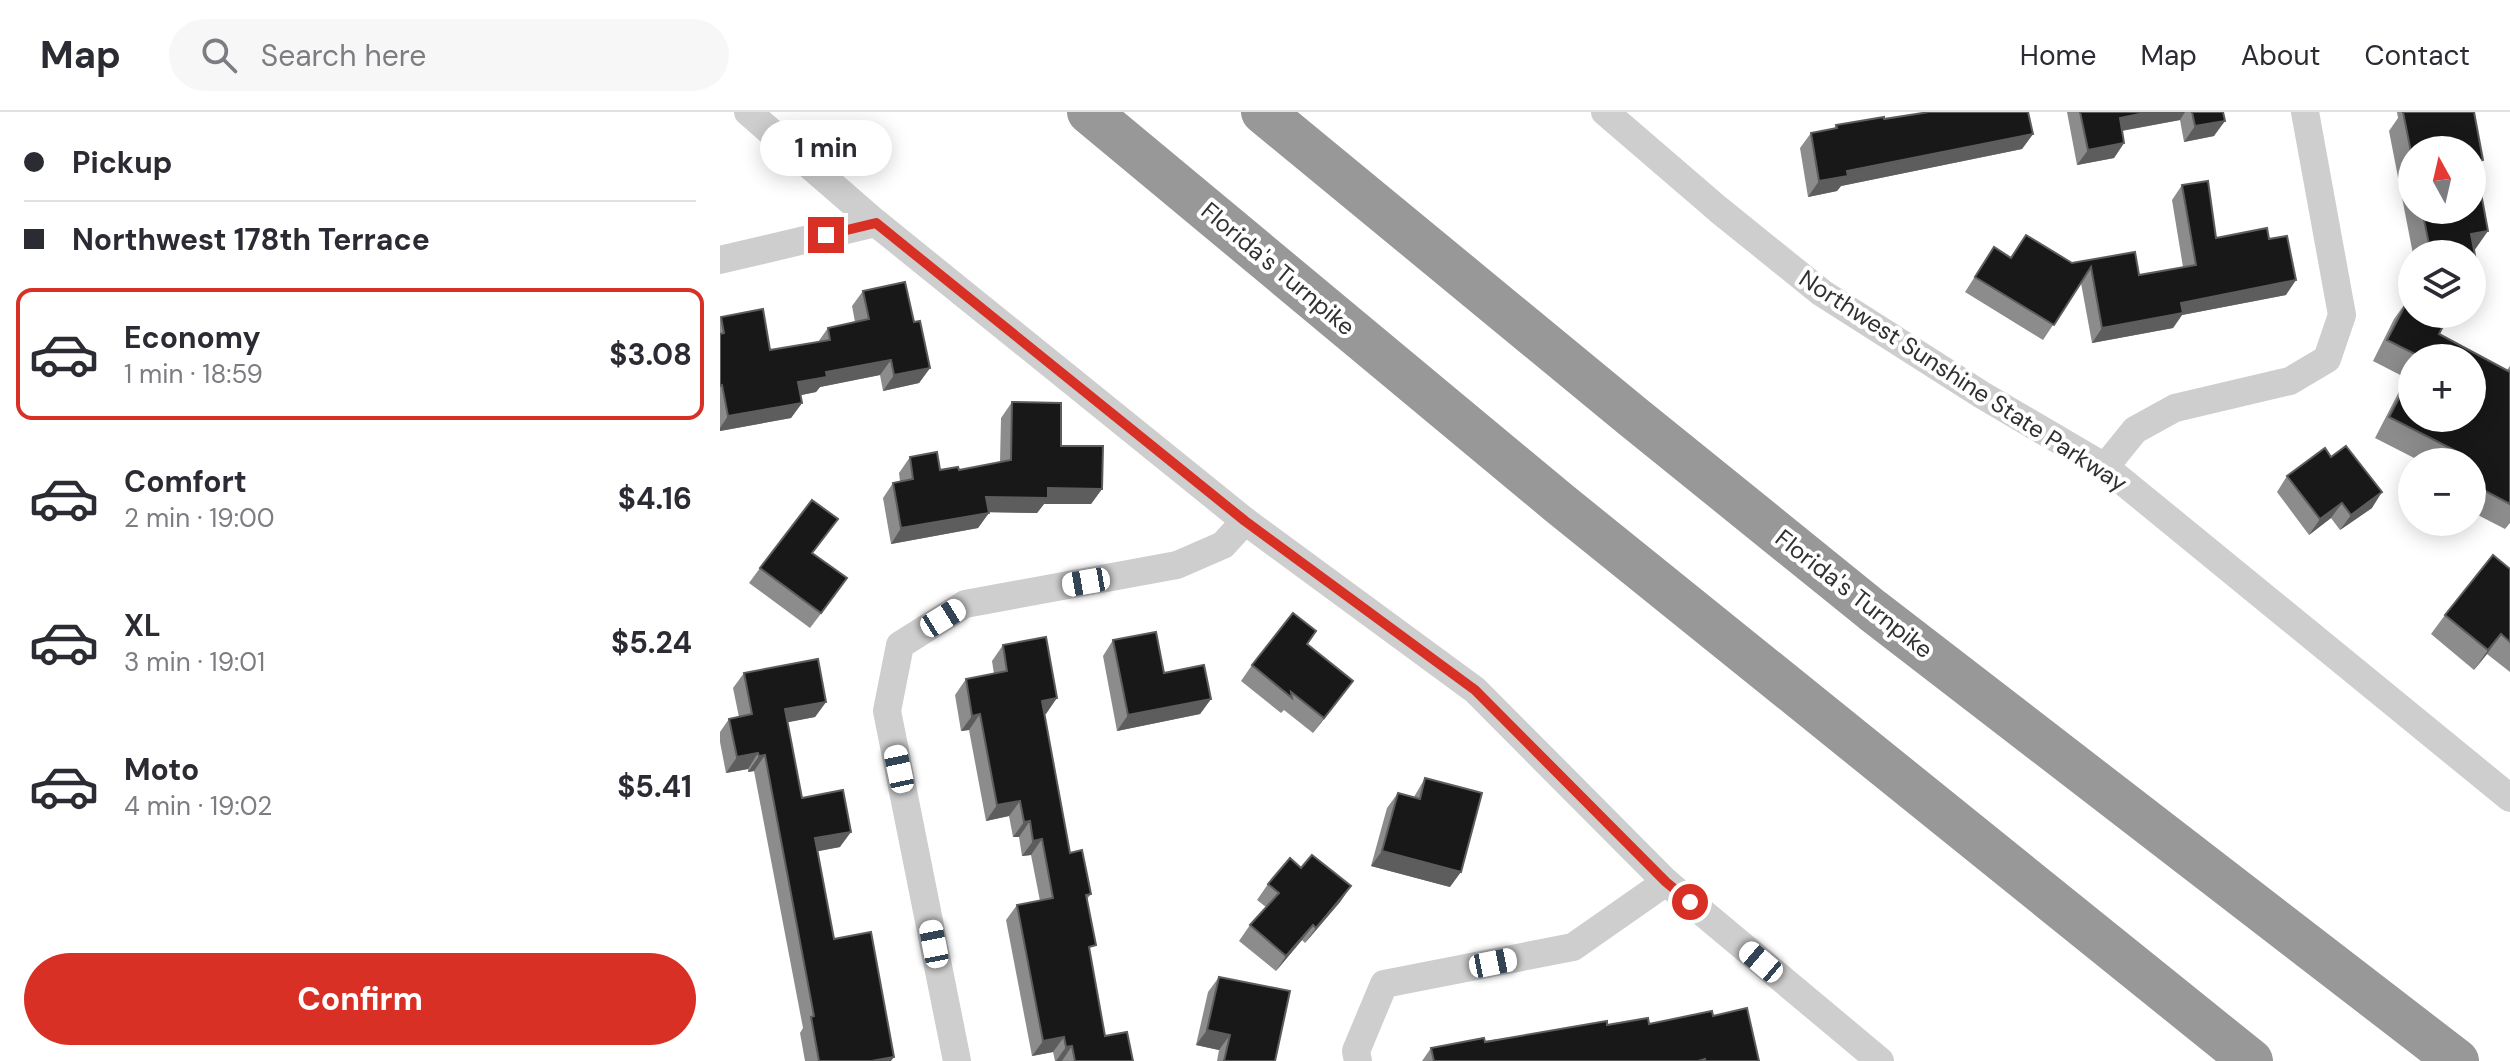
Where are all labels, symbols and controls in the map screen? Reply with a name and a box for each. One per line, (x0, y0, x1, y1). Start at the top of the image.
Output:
search box (169, 19, 729, 91)
text: Map (40, 30, 121, 80)
icon: search (197, 33, 241, 77)
text: Search here (261, 36, 426, 75)
text: Home (2020, 37, 2096, 74)
text: Map (2140, 37, 2197, 74)
text: About (2241, 37, 2320, 74)
text: Contact (2364, 37, 2470, 74)
callout: 1 min (760, 119, 892, 175)
text: 1 min (794, 131, 858, 165)
north arrow (2398, 136, 2486, 224)
map controls (2398, 136, 2486, 536)
text: Pickup (72, 143, 172, 182)
street label: Florida's Turnpike (1195, 195, 1362, 342)
route end (808, 217, 844, 253)
text: Northwest 178th Terrace (72, 220, 430, 259)
button: layers (2398, 240, 2486, 328)
street label: Northwest Sunshine State Parkway (1793, 263, 2133, 498)
icon: car (28, 318, 100, 390)
text: Economy (124, 318, 261, 357)
text: $3.08 (609, 335, 692, 374)
button: + (2398, 344, 2486, 432)
text: 1 min · 18:59 (124, 357, 263, 391)
button: − (2398, 448, 2486, 536)
icon: car (28, 462, 100, 534)
text: Comfort (124, 462, 247, 501)
text: $4.16 (618, 479, 692, 518)
text: 2 min · 19:00 (124, 501, 274, 535)
street label: Florida's Turnpike (1769, 522, 1939, 665)
car (1060, 566, 1112, 598)
car (916, 595, 970, 641)
icon: car (28, 606, 100, 678)
text: XL (124, 606, 161, 645)
text: $5.24 (611, 623, 692, 662)
text: 3 min · 19:01 (124, 645, 265, 679)
car (882, 743, 916, 795)
icon: car (28, 750, 100, 822)
text: Moto (124, 750, 199, 789)
text: $5.41 (617, 767, 692, 806)
text: 4 min · 19:02 (124, 789, 272, 823)
route start (1672, 884, 1708, 920)
car (918, 918, 950, 970)
car (1735, 937, 1787, 987)
car (1467, 947, 1519, 979)
button: Confirm (24, 953, 696, 1045)

